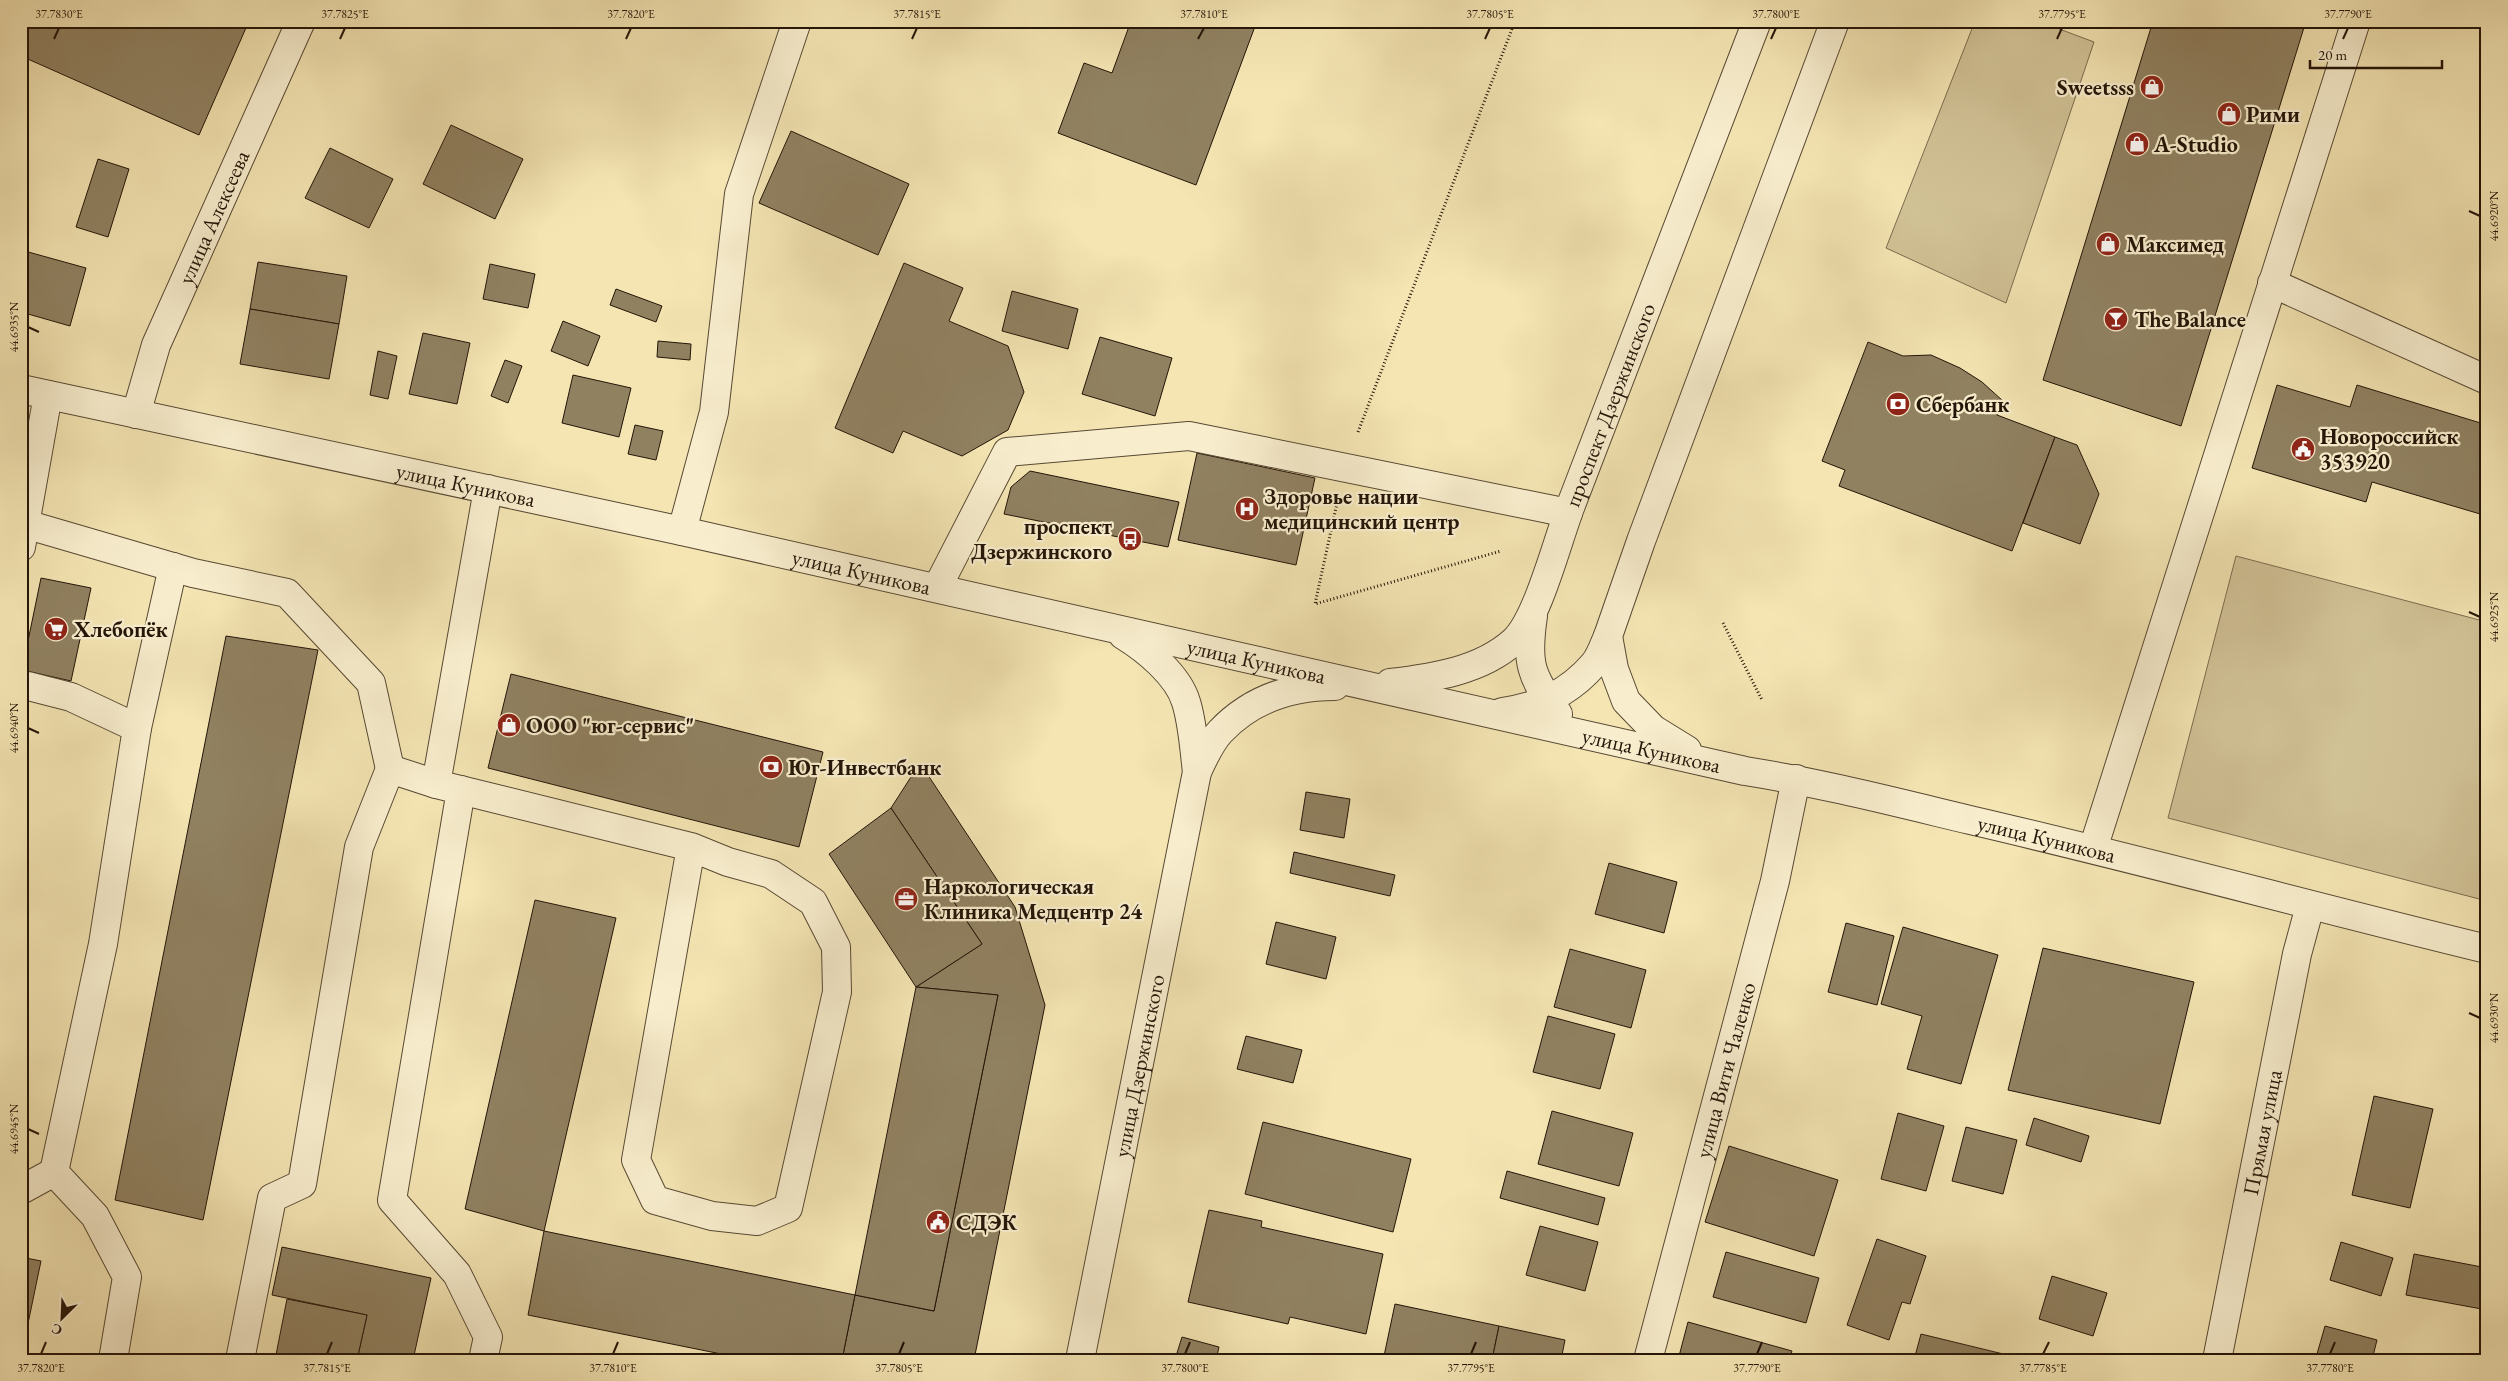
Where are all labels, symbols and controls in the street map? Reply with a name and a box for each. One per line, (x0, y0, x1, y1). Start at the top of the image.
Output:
text: 37.7830°E (35, 6, 83, 22)
text: 37.7825°E (321, 6, 369, 22)
text: 37.7820°E (607, 6, 655, 22)
text: 37.7815°E (893, 6, 941, 22)
text: 37.7810°E (1180, 6, 1228, 22)
text: 37.7805°E (1466, 6, 1514, 22)
text: 37.7800°E (1752, 6, 1800, 22)
text: 37.7795°E (2038, 6, 2086, 22)
text: 37.7790°E (2324, 6, 2372, 22)
scale bar (2310, 38, 2443, 70)
text: 20 m (2318, 45, 2347, 64)
place label: Sweetsss (2057, 73, 2134, 102)
shop icon: Sweetsss (2139, 74, 2165, 100)
place label: Рими (2246, 100, 2300, 129)
shop icon: Рими (2216, 101, 2242, 127)
place label: A-Studio (2153, 130, 2238, 159)
shop icon: A-Studio (2124, 131, 2150, 157)
street label: улица Алексеева (171, 145, 256, 289)
text: 44.6920°N (2486, 190, 2502, 241)
place label: Максимед (2126, 230, 2225, 259)
shop icon: Максимед (2095, 231, 2121, 257)
street label: проспект Дзержинского (1557, 299, 1662, 511)
text: 44.6935°N (6, 301, 22, 352)
place label: The Balance (2134, 305, 2246, 334)
bar icon: The Balance (2103, 306, 2129, 332)
place label: Сбербанк (1916, 390, 2010, 419)
bank icon: Сбербанк (1885, 391, 1911, 417)
place label: Новороссийск 353920 (2320, 422, 2459, 476)
public building icon: Новороссийск 353920 (2290, 436, 2316, 462)
street label: улица Куникова (394, 456, 538, 514)
place label: Здоровье нации медицинский центр (1264, 482, 1459, 536)
hospital icon: Здоровье нации медицинский центр (1234, 496, 1260, 522)
place label: проспект Дзержинского (971, 512, 1112, 566)
bus stop icon: проспект Дзержинского (1117, 526, 1143, 552)
street label: улица Куникова (789, 542, 934, 601)
text: 44.6925°N (2486, 591, 2502, 642)
place label: Хлебопёк (73, 615, 169, 644)
supermarket icon: Хлебопёк (43, 616, 69, 642)
street label: улица Куникова (1184, 631, 1329, 690)
text: 44.6940°N (6, 702, 22, 753)
place label: ООО "юг-сервис" (526, 711, 694, 740)
shop icon: ООО "юг-сервис" (496, 712, 522, 738)
street label: улица Куникова (1579, 720, 1724, 780)
place label: Юг-Инвестбанк (788, 753, 942, 782)
bank icon: Юг-Инвестбанк (758, 754, 784, 780)
street label: улица Куникова (1975, 808, 2119, 869)
place label: Наркологическая Клиника Медцентр 24 (924, 872, 1143, 926)
office icon: Наркологическая Клиника Медцентр 24 (893, 886, 919, 912)
street label: улица Дзержинского (1106, 972, 1171, 1160)
street label: улица Вити Чаленко (1688, 979, 1762, 1161)
text: 44.6930°N (2486, 992, 2502, 1043)
street label: Прямая улица (2235, 1067, 2288, 1198)
text: 44.6945°N (6, 1103, 22, 1154)
place label: СДЭК (956, 1208, 1018, 1237)
public building icon: СДЭК (925, 1209, 951, 1235)
north arrow (38, 1294, 88, 1344)
text: С (48, 1320, 65, 1340)
text: 37.7820°E (17, 1360, 65, 1376)
text: 37.7815°E (303, 1360, 351, 1376)
text: 37.7810°E (589, 1360, 637, 1376)
text: 37.7805°E (875, 1360, 923, 1376)
text: 37.7800°E (1161, 1360, 1209, 1376)
text: 37.7795°E (1447, 1360, 1495, 1376)
text: 37.7790°E (1733, 1360, 1781, 1376)
text: 37.7785°E (2019, 1360, 2067, 1376)
text: 37.7780°E (2306, 1360, 2354, 1376)

